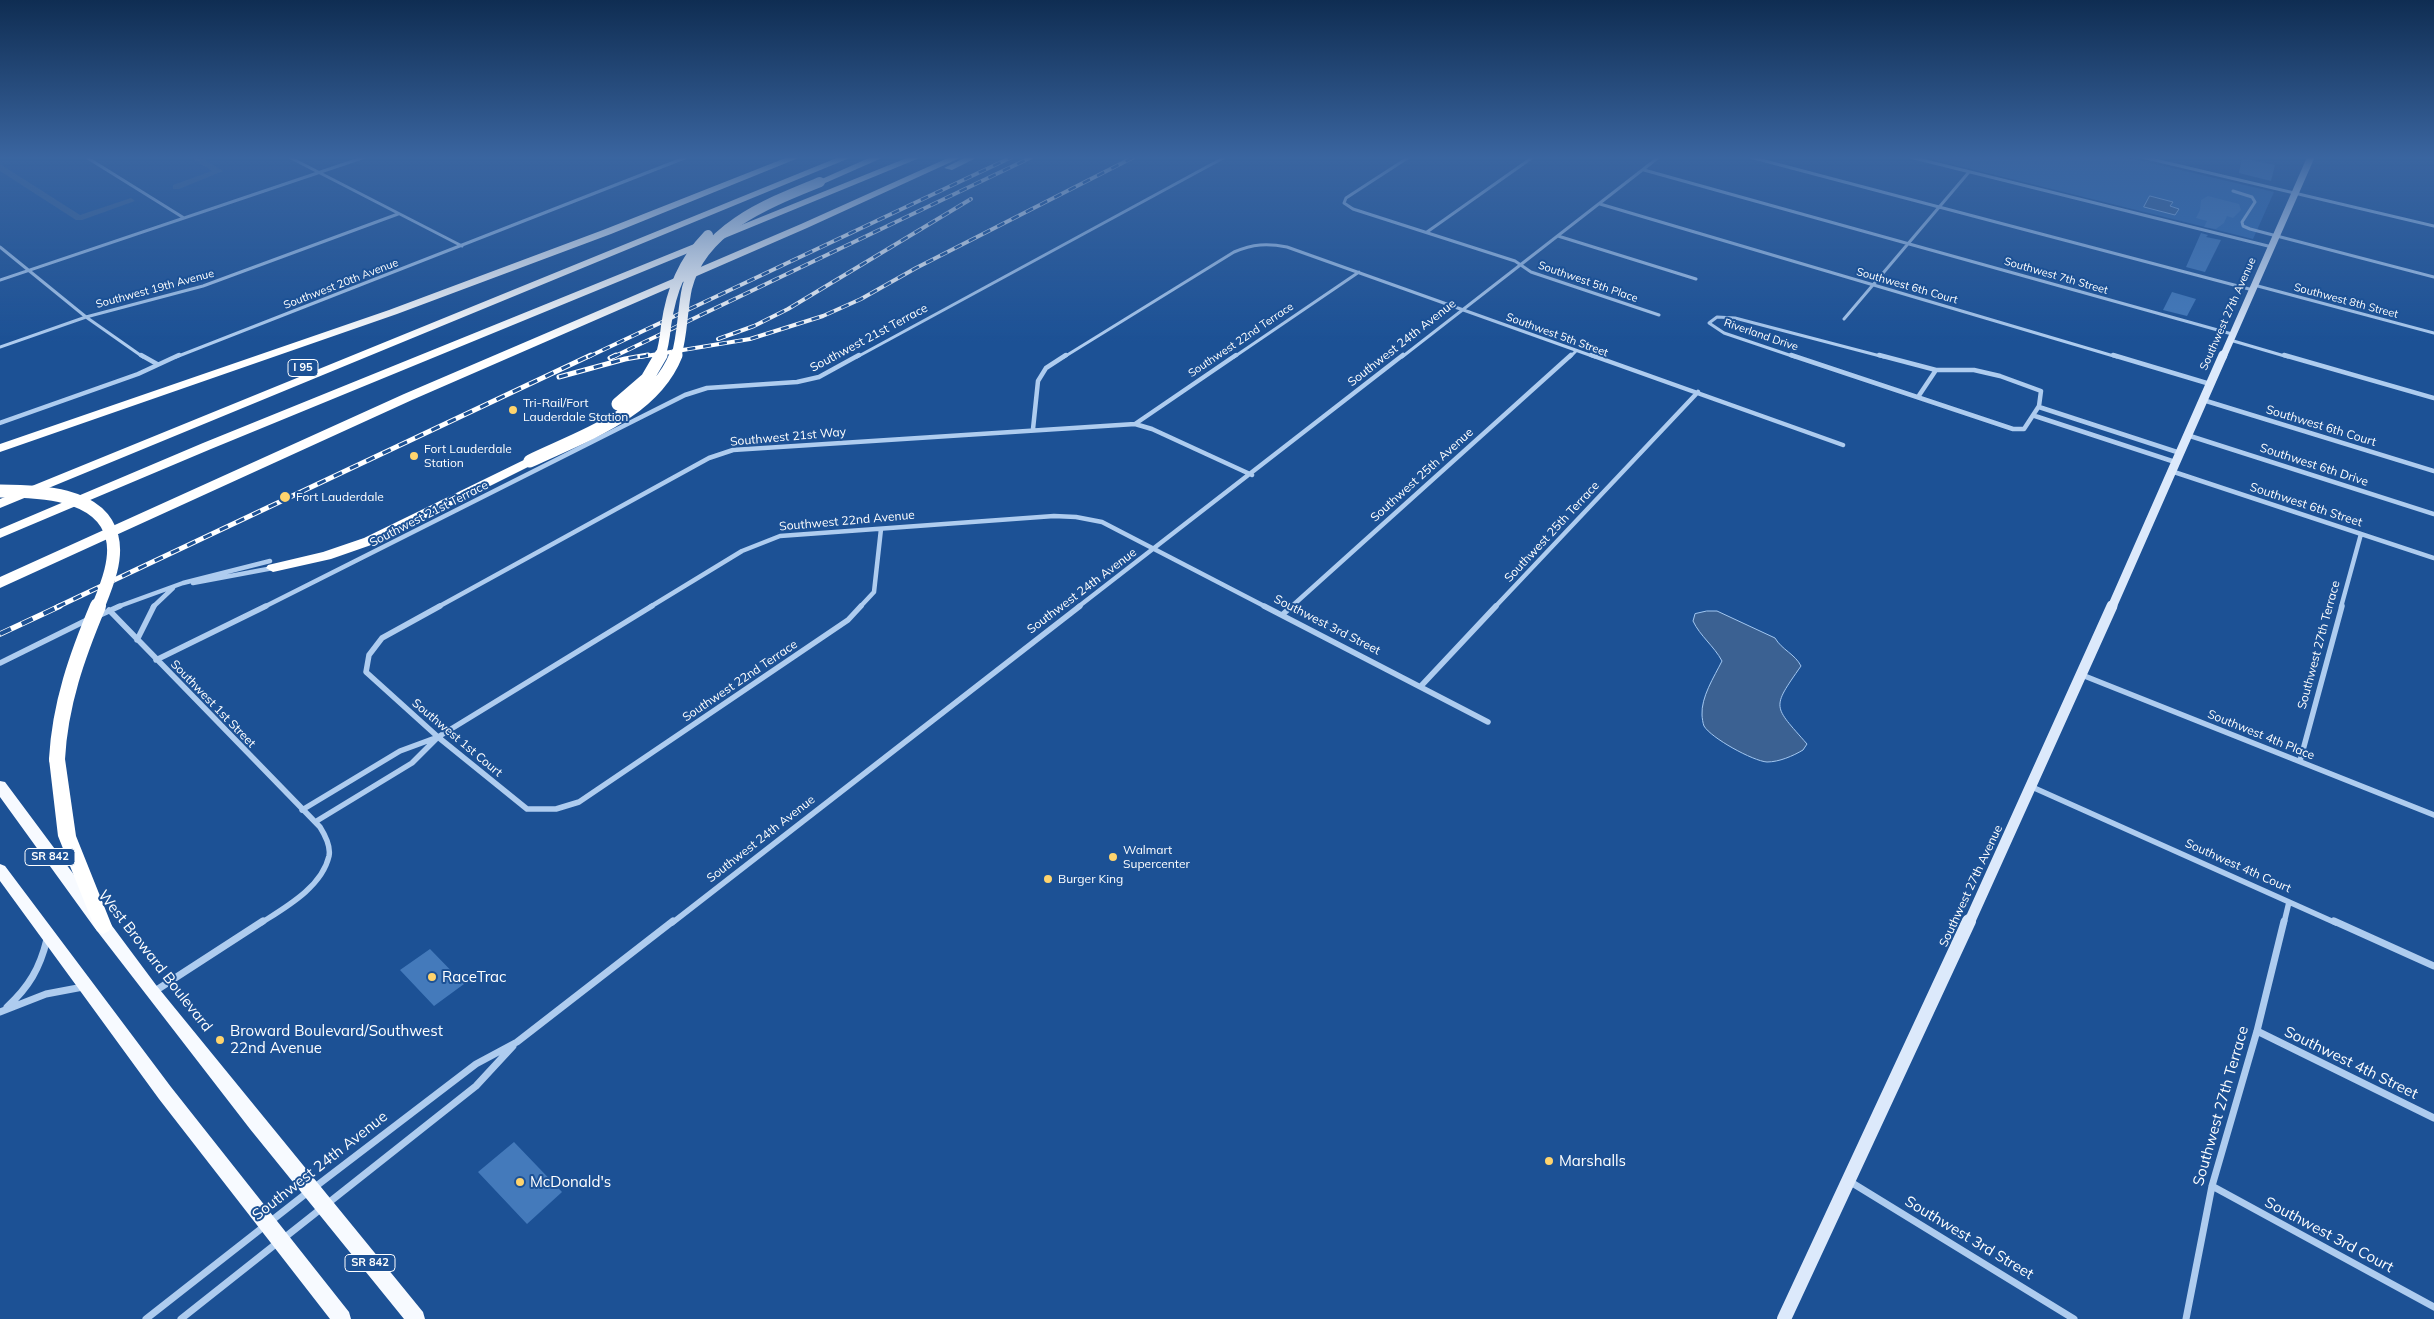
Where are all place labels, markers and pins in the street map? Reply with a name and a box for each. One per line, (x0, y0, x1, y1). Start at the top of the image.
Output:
place label: Tri-Rail/Fort Lauderdale Station (523, 396, 628, 424)
marker: Tri-Rail/Fort Lauderdale Station (507, 404, 519, 416)
place label: Fort Lauderdale Station (424, 442, 512, 470)
marker: Fort Lauderdale Station (408, 450, 420, 462)
marker: Fort Lauderdale (278, 490, 292, 504)
place label: Fort Lauderdale (296, 490, 384, 504)
place label: Walmart Supercenter (1123, 843, 1190, 871)
marker: Walmart Supercenter (1107, 851, 1119, 863)
place label: Burger King (1058, 872, 1123, 886)
marker: Burger King (1042, 873, 1054, 885)
place label: RaceTrac (442, 968, 506, 986)
marker: RaceTrac (426, 971, 438, 983)
place label: Broward Boulevard/Southwest 22nd Avenue (230, 1022, 443, 1057)
marker: Broward Boulevard/Southwest 22nd Avenue (214, 1034, 226, 1046)
place label: Marshalls (1559, 1152, 1626, 1170)
marker: Marshalls (1543, 1155, 1555, 1167)
place label: McDonald's (530, 1173, 611, 1191)
marker: McDonald's (514, 1176, 526, 1188)

